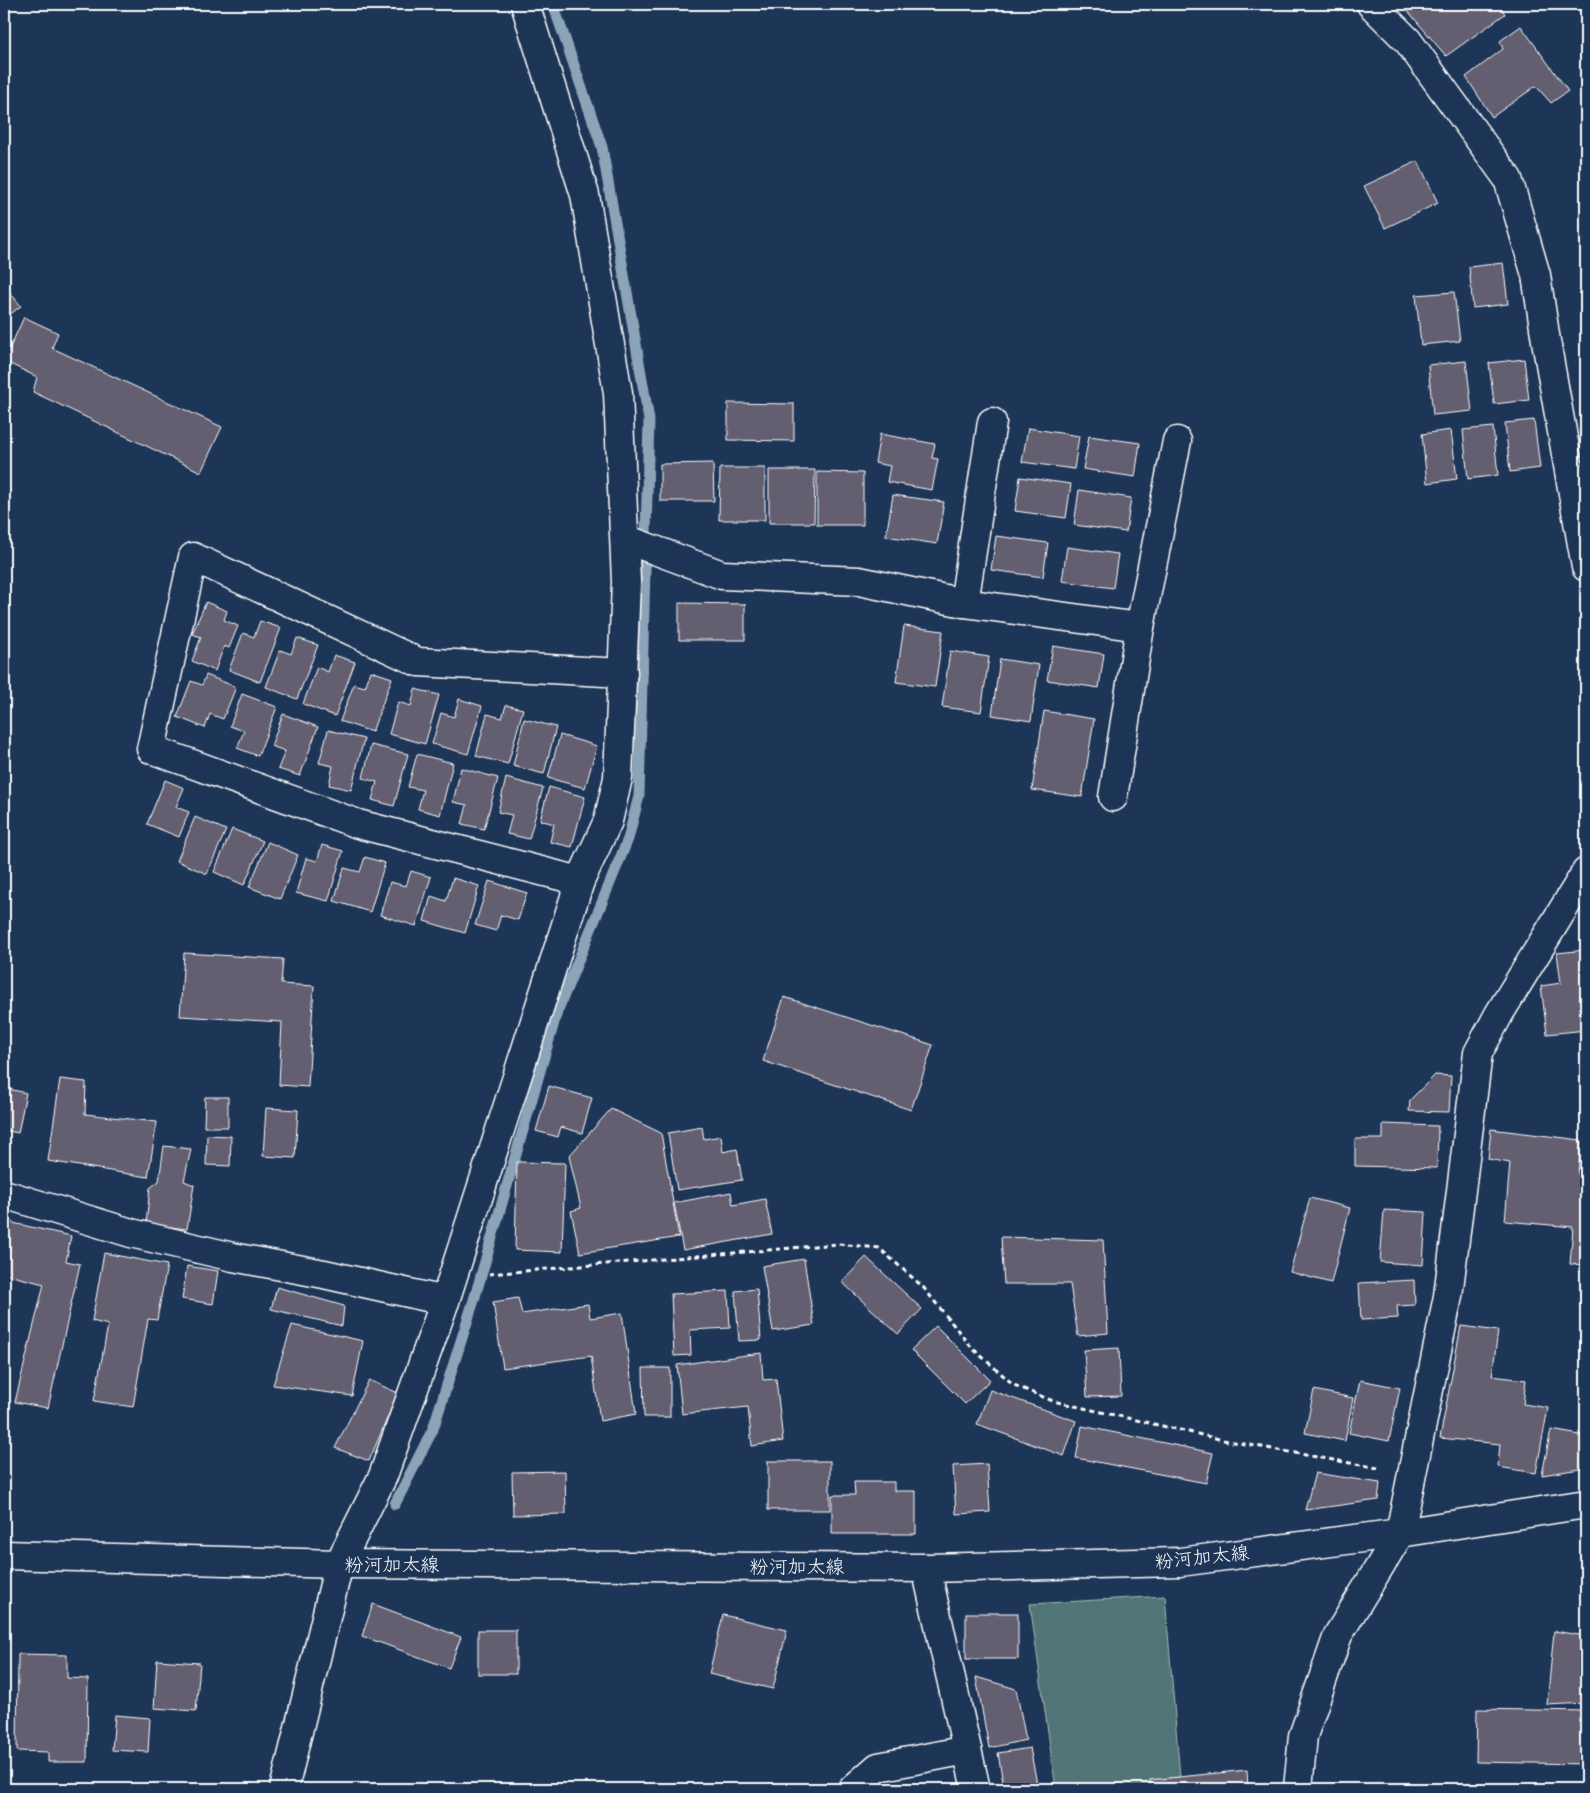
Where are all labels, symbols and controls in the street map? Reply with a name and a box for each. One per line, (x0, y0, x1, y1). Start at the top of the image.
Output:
street label: 粉河加太線 (1153, 1541, 1251, 1575)
street label: 粉河加太線 (344, 1553, 440, 1578)
street label: 粉河加太線 (749, 1555, 845, 1580)

